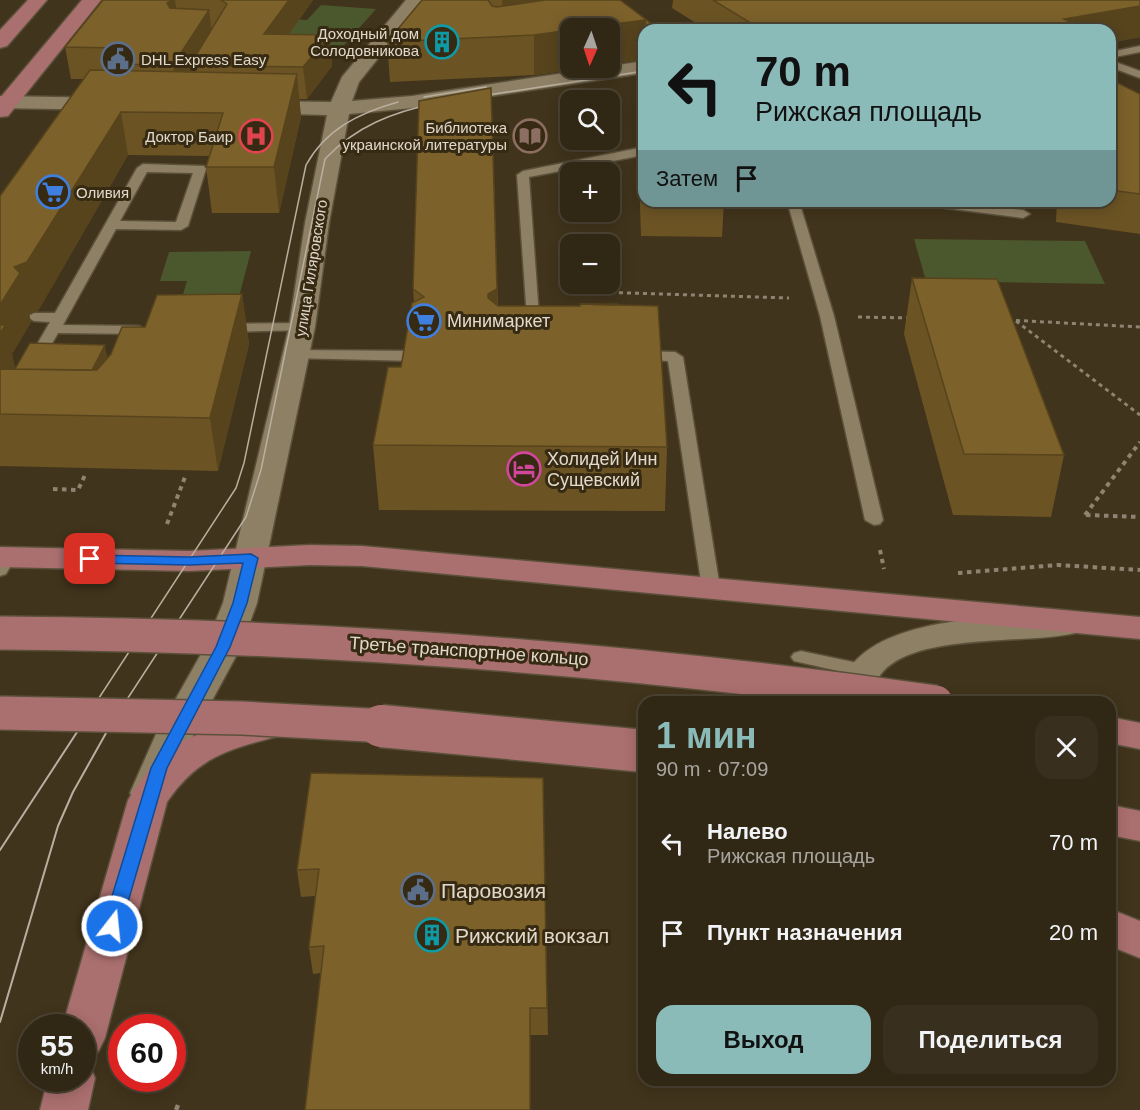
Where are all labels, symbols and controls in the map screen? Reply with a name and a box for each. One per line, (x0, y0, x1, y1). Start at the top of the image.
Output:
north arrow (560, 18, 620, 78)
map controls (560, 18, 620, 294)
building icon: Доходный дом Солодовникова (424, 24, 460, 60)
place label: Доходный дом Солодовникова (310, 25, 420, 59)
public building icon: DHL Express Easy (100, 41, 136, 77)
icon: left (656, 48, 734, 126)
text: 70 m (755, 48, 851, 95)
place label: DHL Express Easy (141, 51, 267, 68)
button: search (560, 90, 620, 150)
text: Рижская площадь (755, 97, 982, 127)
hospital icon: Доктор Баир (238, 118, 274, 154)
library icon: Библиотека украинской литературы (512, 118, 548, 154)
place label: Библиотека украинской литературы (342, 119, 508, 153)
place label: Доктор Баир (145, 128, 233, 145)
button: + (560, 162, 620, 222)
icon: arrive (730, 162, 763, 195)
text: Затем (656, 166, 718, 191)
supermarket icon: Оливия (35, 174, 71, 210)
place label: Оливия (76, 184, 129, 201)
street label: улица Гиляровского (292, 198, 330, 338)
button: − (560, 234, 620, 294)
supermarket icon: Минимаркет (406, 303, 442, 339)
place label: Минимаркет (447, 311, 550, 331)
place label: Холидей Инн Сущевский (547, 449, 657, 490)
hotel icon: Холидей Инн Сущевский (506, 451, 542, 487)
pin (64, 533, 115, 584)
icon: arrive (73, 542, 106, 575)
street label: Третье транспортное кольцо (349, 633, 589, 669)
text: 1 мин (656, 715, 757, 756)
button: close (1035, 716, 1098, 779)
text: 90 m · 07:09 (656, 758, 768, 780)
text: Налево (707, 819, 788, 844)
icon: left (656, 827, 689, 860)
text: 70 m (1049, 830, 1098, 855)
text: Рижская площадь (707, 845, 875, 867)
public building icon: Паровозия (400, 872, 436, 908)
place label: Паровозия (441, 879, 546, 902)
position arrow (80, 894, 144, 958)
building icon: Рижский вокзал (414, 917, 450, 953)
icon: arrive (656, 917, 689, 950)
text: Пункт назначения (707, 920, 903, 945)
text: 20 m (1049, 920, 1098, 945)
place label: Рижский вокзал (455, 924, 609, 947)
button: Выход (656, 1005, 871, 1074)
button: Поделиться (883, 1005, 1098, 1074)
speed limit sign: 60 (108, 1014, 186, 1092)
text: 55 (40, 1029, 74, 1062)
text: km/h (41, 1060, 73, 1077)

